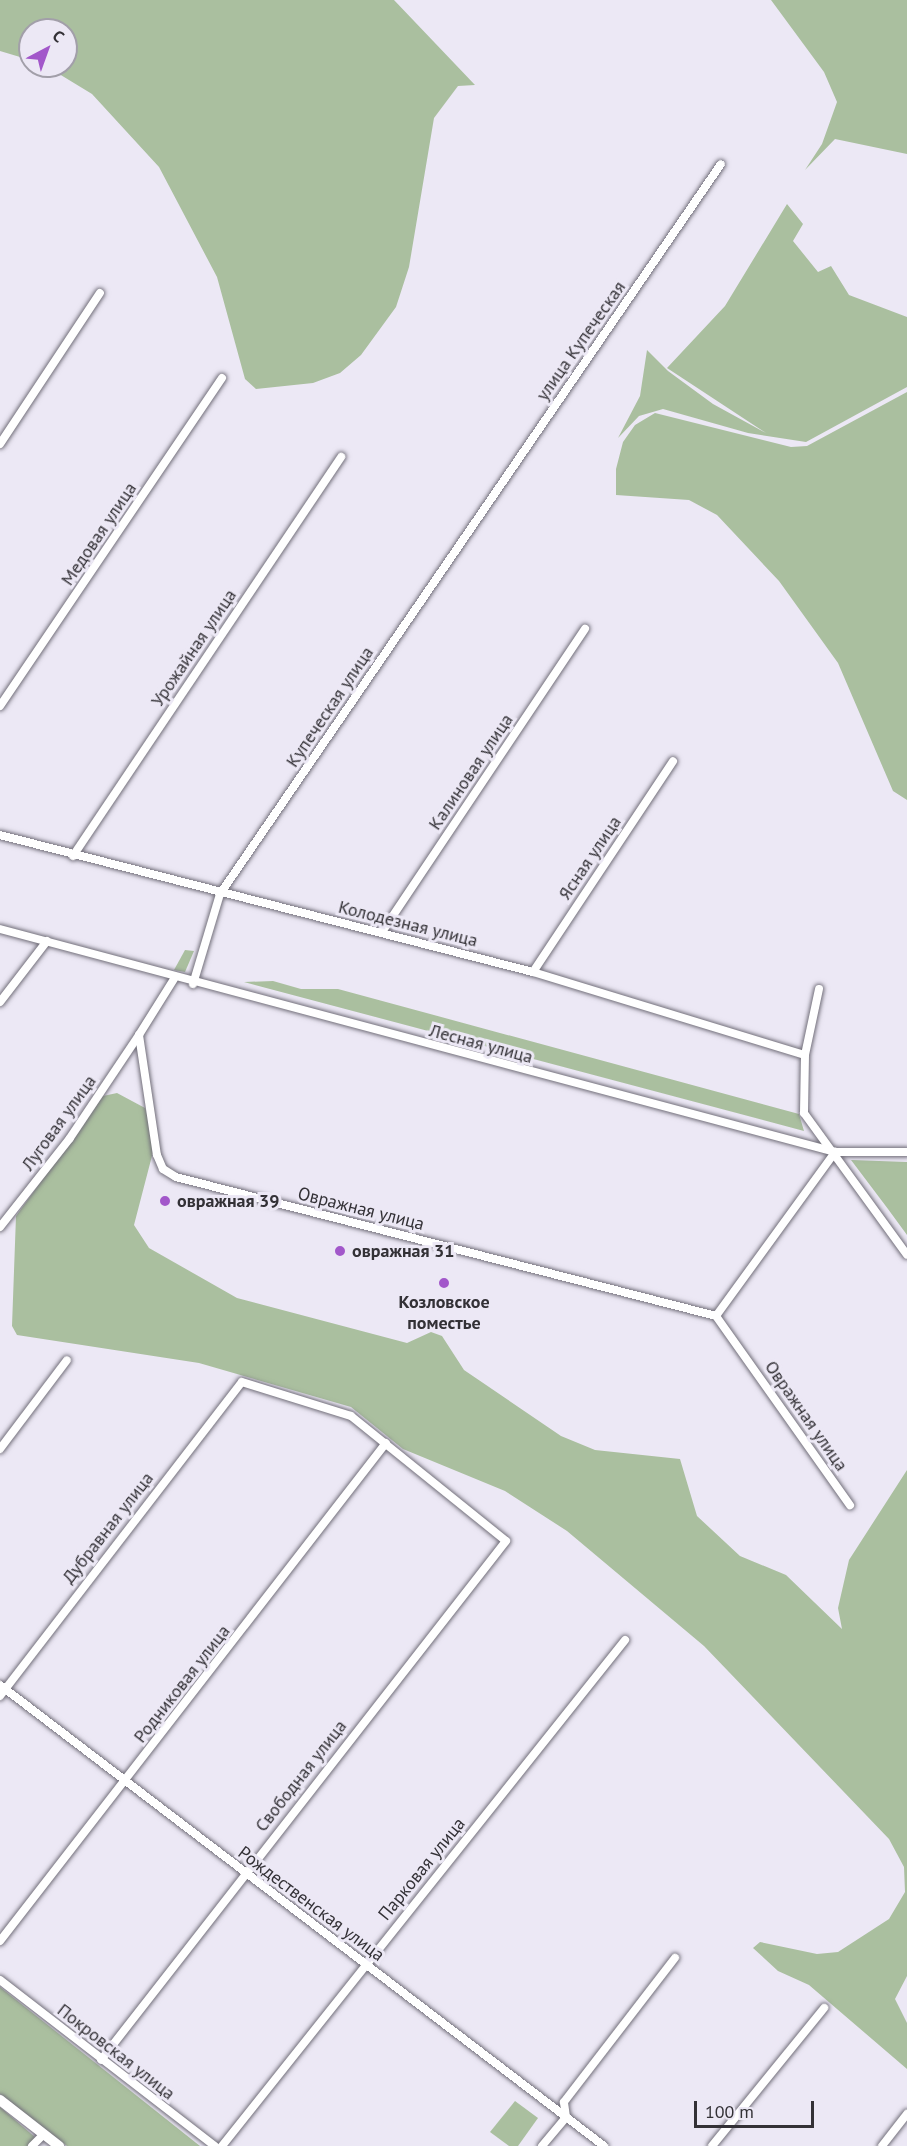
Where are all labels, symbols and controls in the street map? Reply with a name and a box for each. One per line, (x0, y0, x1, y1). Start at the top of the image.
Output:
north arrow (18, 18, 78, 78)
text: С (49, 25, 68, 46)
street label: улица Купеческая (532, 277, 630, 405)
street label: Медовая улица (57, 478, 141, 590)
street label: Урожайная улица (147, 585, 241, 711)
street label: Купеческая улица (282, 643, 378, 771)
street label: Калиновая улица (424, 710, 518, 834)
street label: Ясная улица (554, 812, 626, 904)
street label: Колодезная улица (336, 896, 480, 952)
street label: Лесная улица (427, 1020, 535, 1068)
street label: Луговая улица (17, 1071, 101, 1175)
street label: Овражная улица (295, 1183, 427, 1235)
place label: овражная 39 (177, 1190, 279, 1212)
marker: овражная 39 (158, 1194, 172, 1208)
place label: овражная 31 (352, 1240, 454, 1262)
marker: овражная 31 (333, 1244, 347, 1258)
marker: Козловское поместье (437, 1276, 451, 1290)
place label: Козловское поместье (398, 1292, 490, 1334)
street label: Овражная улица (760, 1357, 852, 1475)
street label: Дубравная улица (58, 1468, 158, 1588)
street label: Родниковая улица (129, 1621, 235, 1747)
street label: Свободная улица (251, 1716, 351, 1836)
street label: Парковая улица (374, 1813, 470, 1925)
street label: Рождественская улица (234, 1842, 388, 1966)
street label: Покровская улица (53, 1999, 179, 2105)
scale bar (697, 2089, 817, 2127)
text: 100 m (705, 2100, 754, 2123)

